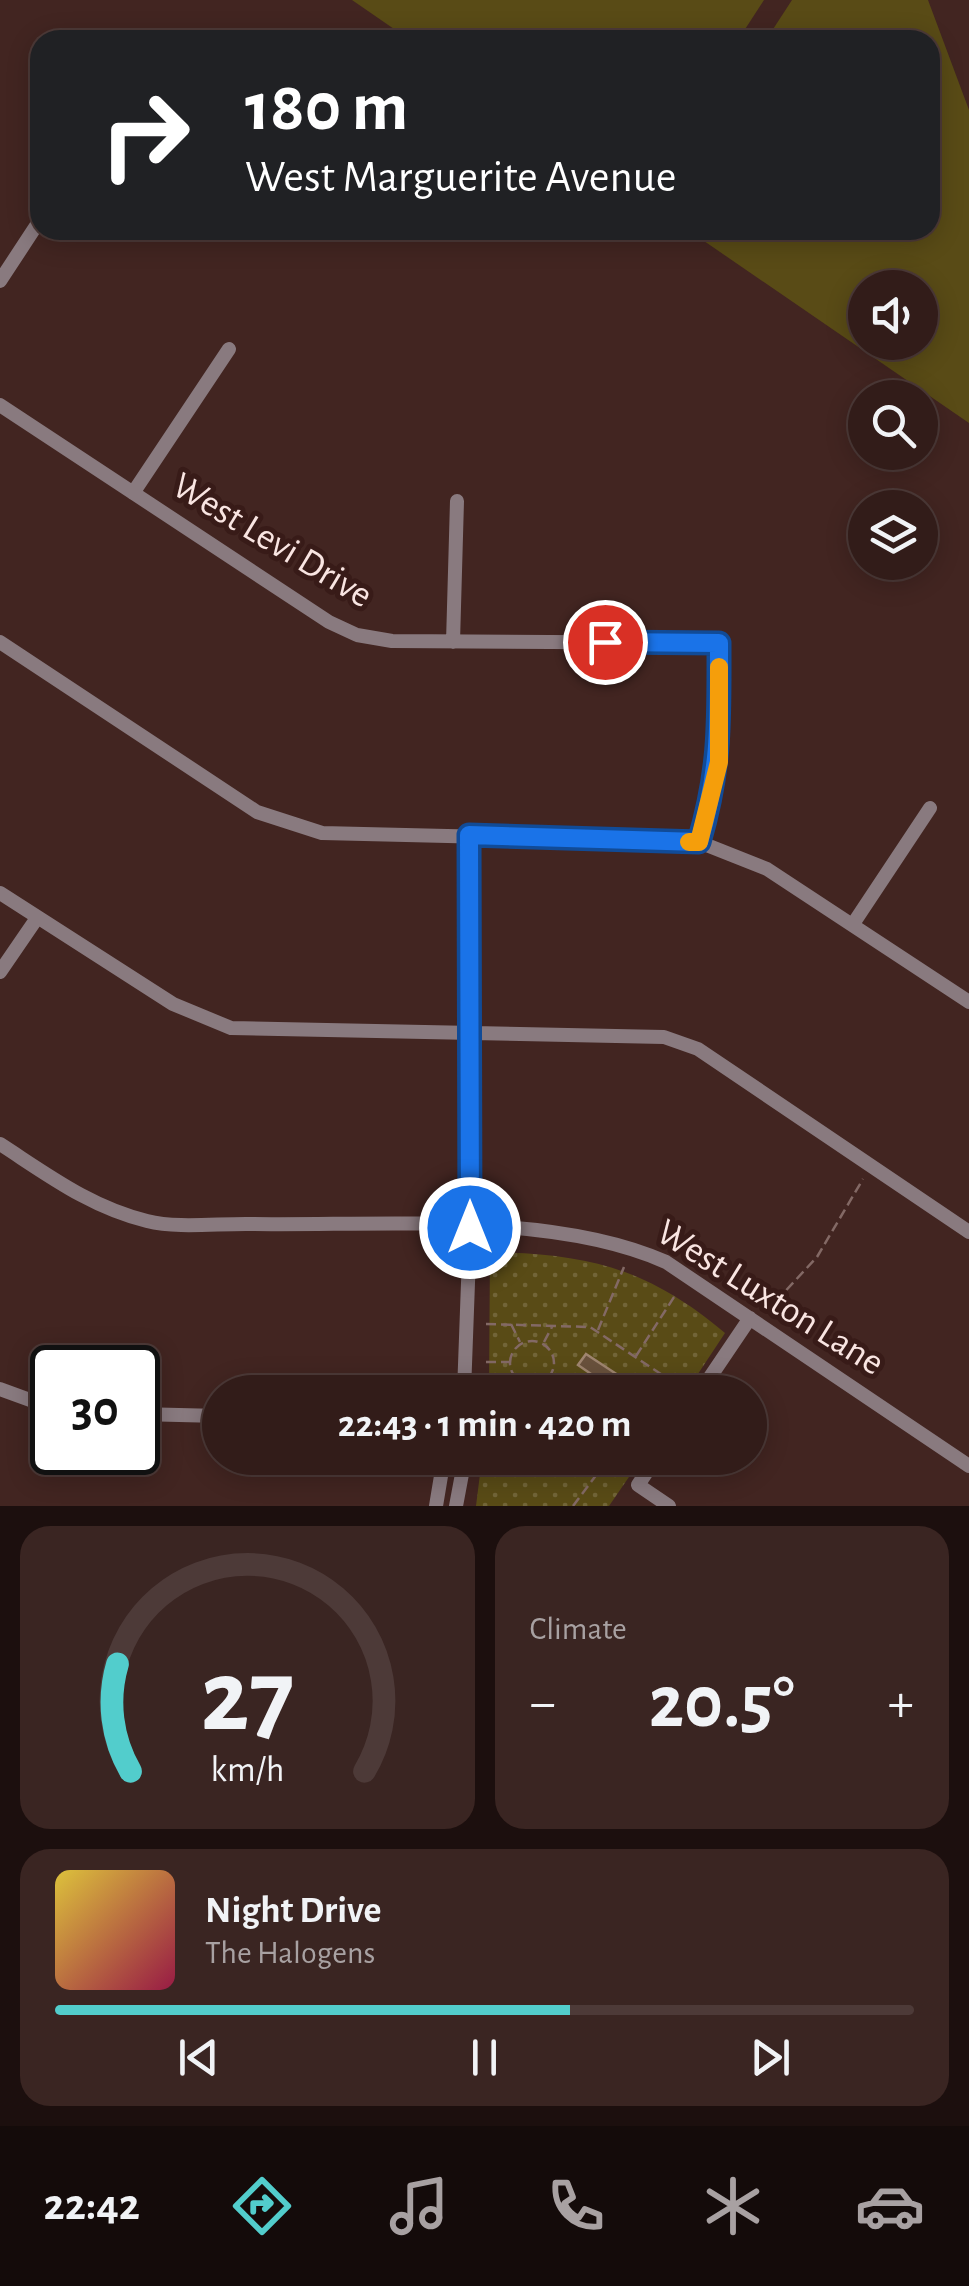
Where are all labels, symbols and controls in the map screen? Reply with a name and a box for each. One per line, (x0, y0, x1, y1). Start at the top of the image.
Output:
icon: right (80, 70, 210, 200)
text: 180 m (245, 73, 408, 143)
text: West Marguerite Avenue (245, 155, 676, 200)
map controls (848, 270, 938, 580)
button: sound (848, 270, 938, 360)
button: search (848, 380, 938, 470)
street label: West Levi Drive (166, 467, 378, 615)
button: layers (848, 490, 938, 580)
pin (563, 600, 648, 685)
icon: arrive (578, 615, 633, 670)
position arrow (418, 1176, 522, 1280)
street label: West Luxton Lane (650, 1213, 890, 1383)
speed limit sign: 30 (30, 1345, 160, 1475)
text: 22:43 · 1 min · 420 m (338, 1406, 631, 1444)
text: Climate (530, 1613, 627, 1645)
text: 27 (200, 1646, 294, 1750)
text: 20.5° (649, 1666, 795, 1741)
text: − (530, 1676, 556, 1731)
text: + (888, 1676, 914, 1731)
text: km/h (210, 1752, 284, 1788)
text: Night Drive (205, 1892, 381, 1930)
text: The Halogens (205, 1937, 375, 1969)
icon: previous (171, 2030, 226, 2085)
icon: pause (457, 2030, 512, 2085)
icon: next (743, 2030, 798, 2085)
icon: directions (227, 2171, 297, 2241)
icon: music (384, 2171, 454, 2241)
icon: phone (541, 2171, 611, 2241)
icon: climate (698, 2171, 768, 2241)
icon: car (855, 2171, 925, 2241)
text: 22:42 (44, 2183, 140, 2228)

